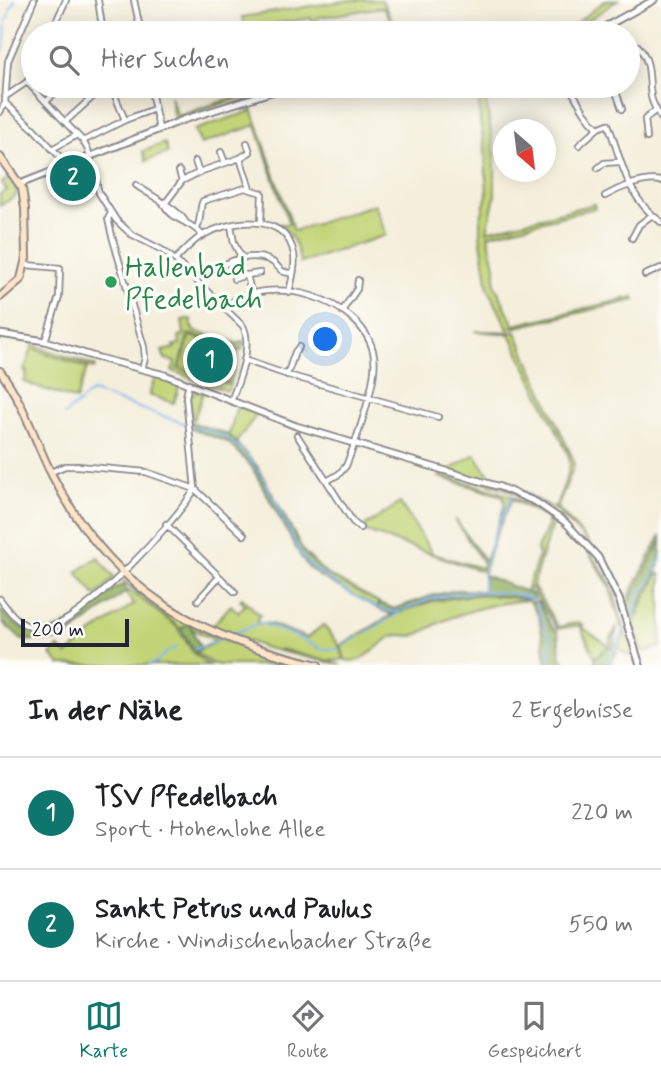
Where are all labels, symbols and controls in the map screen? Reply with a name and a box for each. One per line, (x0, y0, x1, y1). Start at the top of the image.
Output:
search box (21, 21, 640, 98)
icon: search (45, 41, 83, 79)
text: Hier suchen (101, 43, 229, 77)
north arrow (493, 119, 556, 182)
pin: 2 (50, 152, 96, 204)
place label: Hallenbad Pfedelbach (125, 250, 262, 319)
marker: Hallenbad Pfedelbach (103, 274, 119, 290)
your location (308, 322, 342, 356)
pin: 1 (187, 334, 233, 386)
scale bar (21, 616, 130, 648)
text: 200 m (32, 618, 84, 643)
text: In der Nähe (28, 691, 183, 730)
text: 2 Ergebnisse (511, 696, 633, 726)
text: TSV Pfedelbach (95, 781, 278, 815)
text: 1 (46, 798, 56, 828)
text: 220 m (571, 798, 633, 828)
text: Sport · Hohenlohe Allee (95, 815, 326, 845)
text: Sankt Petrus und Paulus (95, 893, 372, 927)
text: 2 (45, 910, 57, 940)
text: 550 m (569, 910, 633, 940)
text: Kirche · Windischenbacher Straße (95, 927, 432, 957)
tab: Karte (79, 997, 128, 1064)
tab: Route (287, 997, 328, 1064)
tab: Gespeichert (487, 997, 582, 1064)

